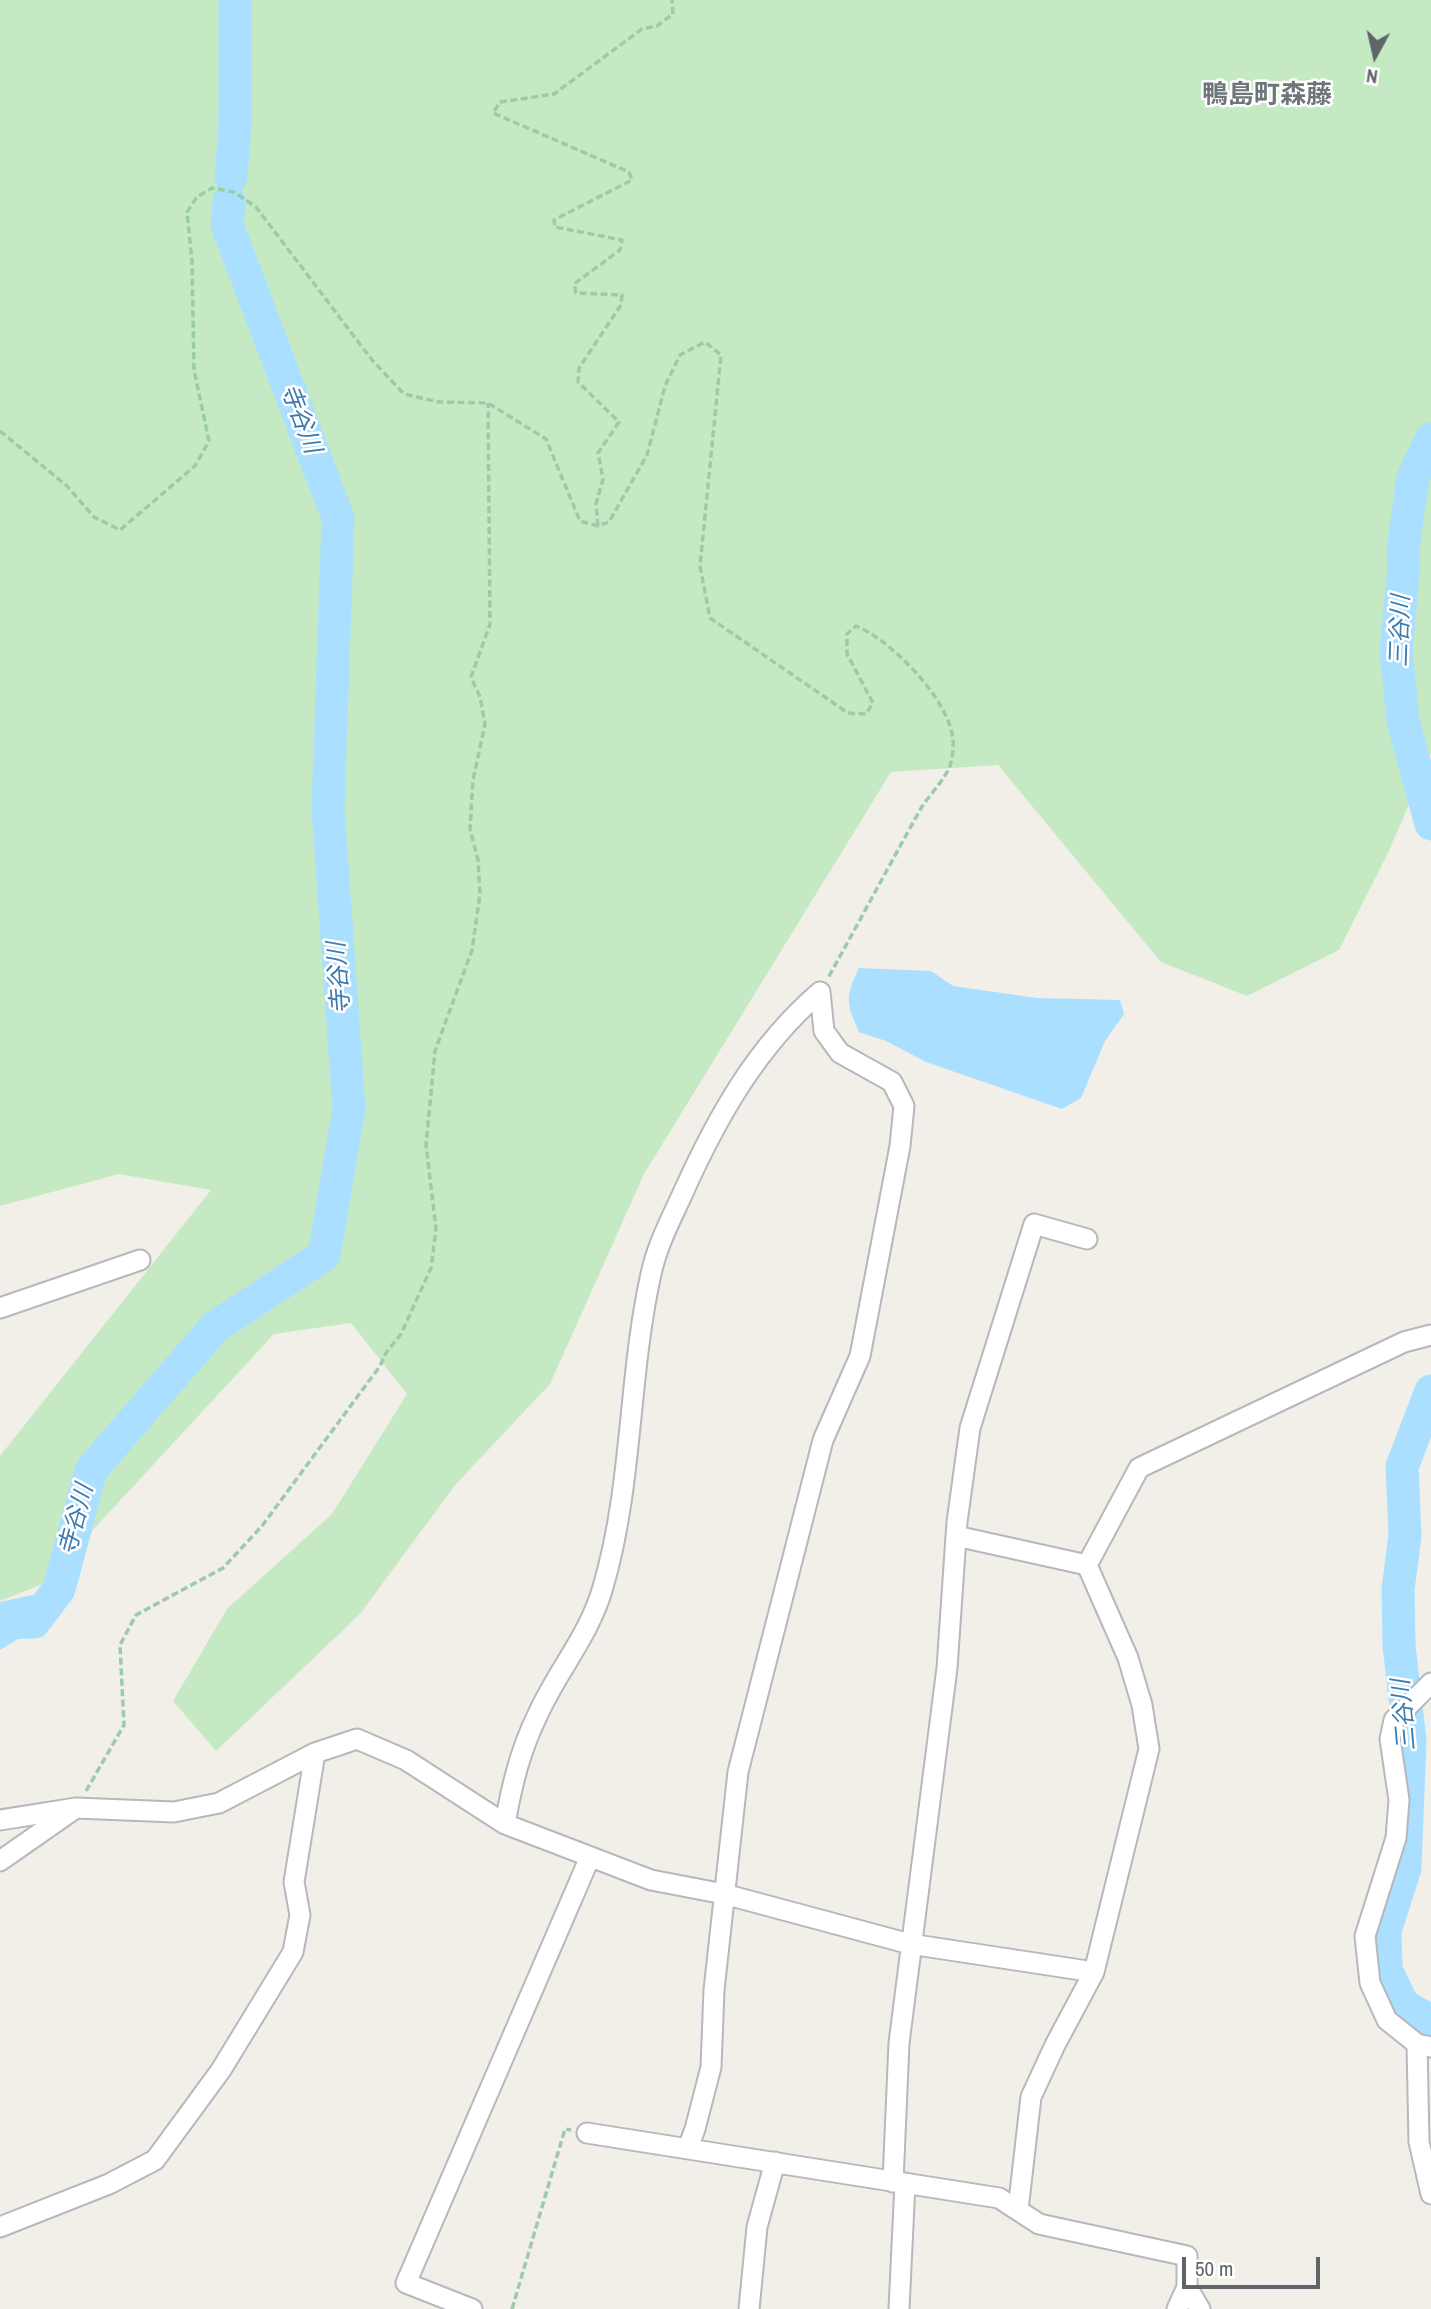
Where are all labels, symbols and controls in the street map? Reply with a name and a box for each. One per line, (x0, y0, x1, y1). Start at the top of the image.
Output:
north arrow (1340, 21, 1410, 91)
text: N (1365, 63, 1379, 90)
district label: 鴨島町森藤 (1202, 80, 1332, 112)
water label: 寺谷川 (274, 380, 326, 458)
water label: 三谷川 (1385, 595, 1417, 667)
water label: 寺谷川 (323, 941, 357, 1015)
water label: 寺谷川 (54, 1481, 100, 1559)
water label: 三谷川 (1388, 1678, 1422, 1752)
scale bar (1186, 2242, 1324, 2286)
text: 50 m (1195, 2254, 1233, 2283)

